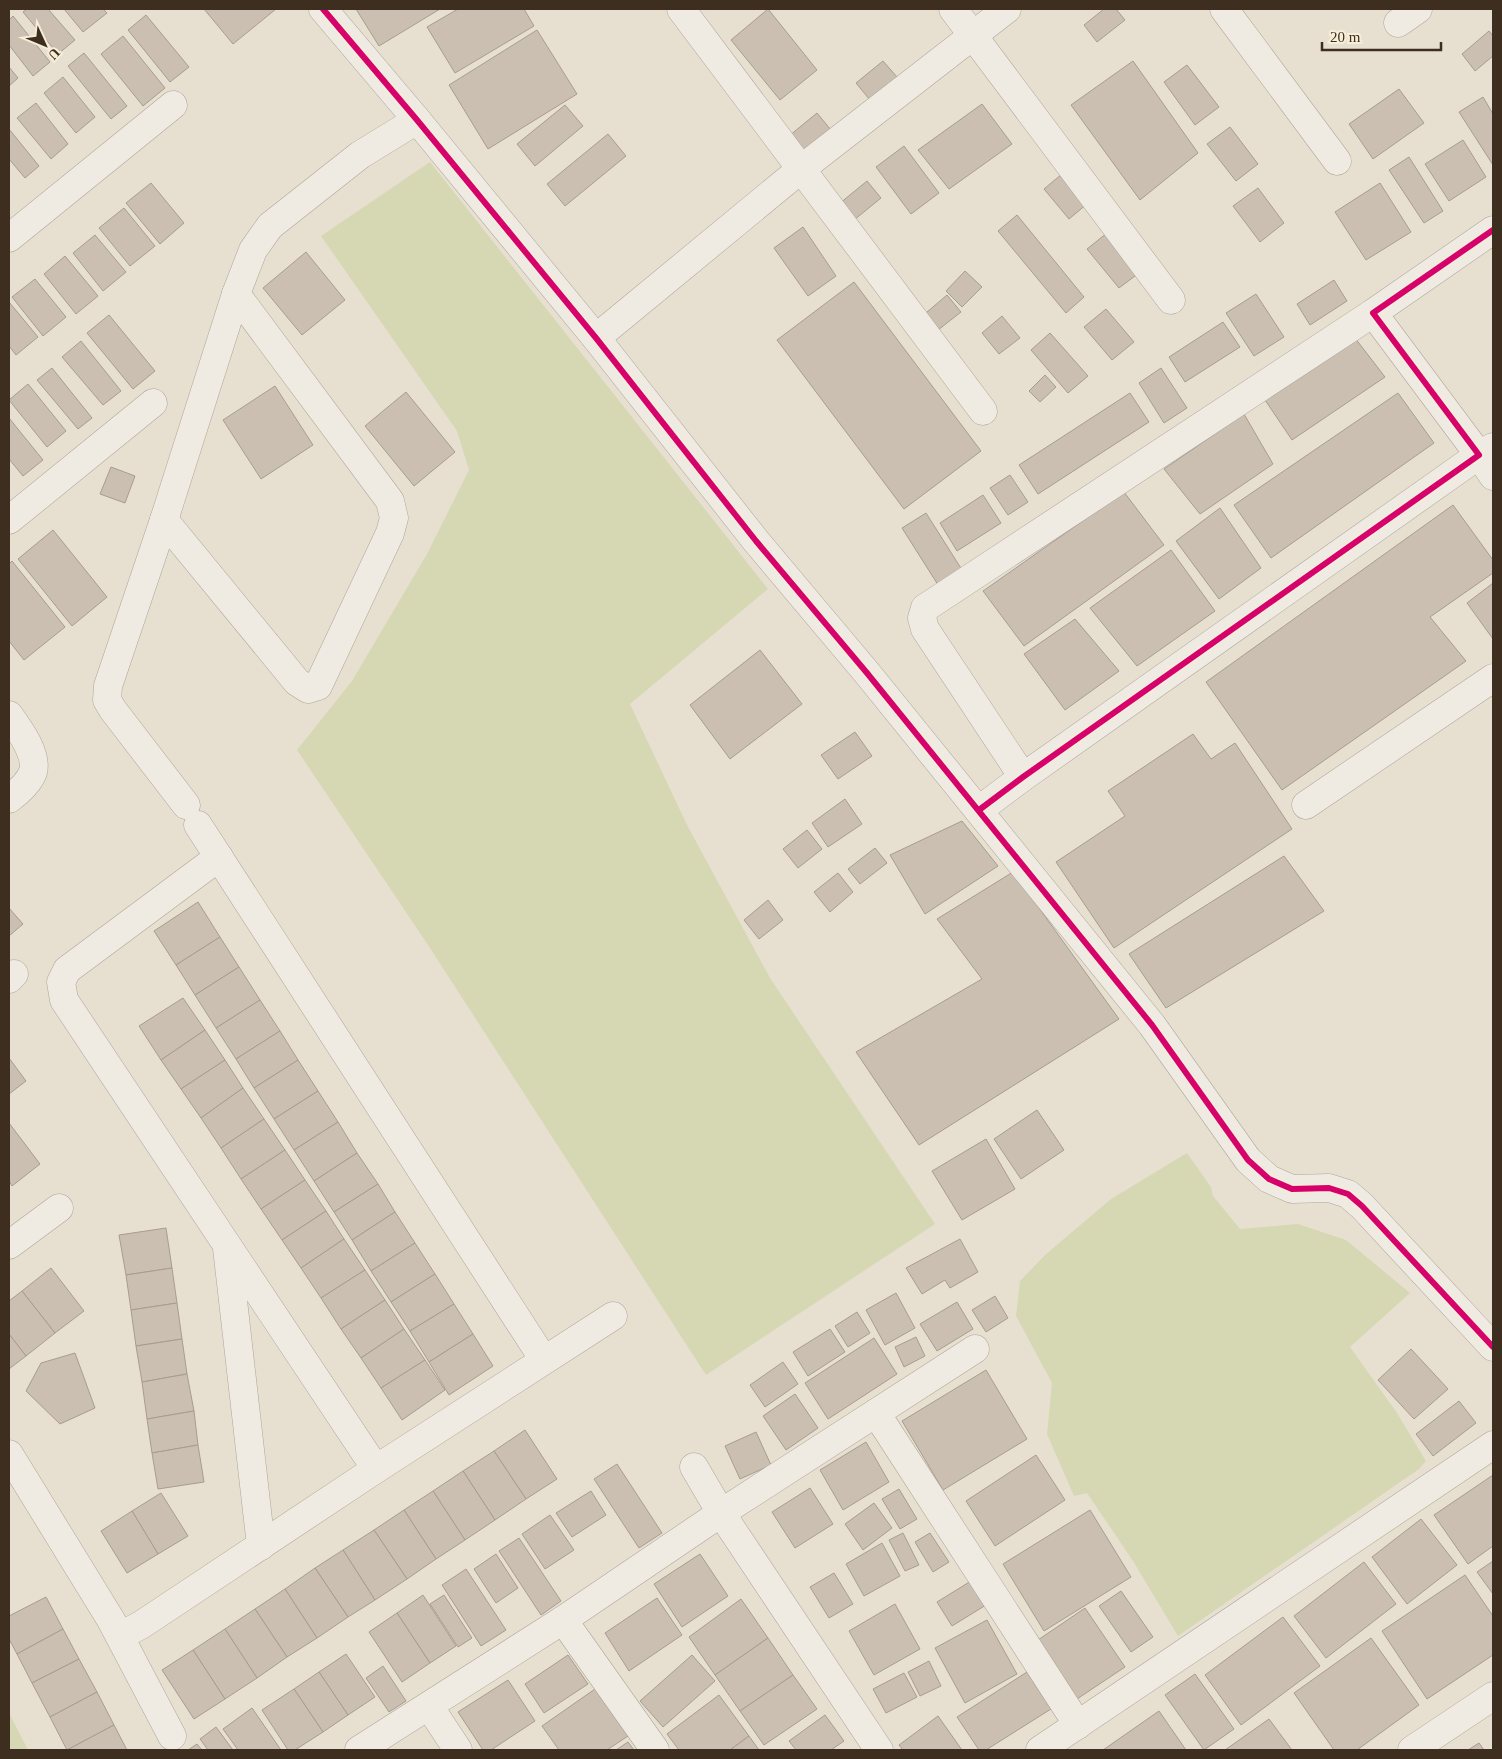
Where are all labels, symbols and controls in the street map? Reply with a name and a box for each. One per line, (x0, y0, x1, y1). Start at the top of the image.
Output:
north arrow (20, 20, 70, 70)
scale bar (1322, 20, 1441, 52)
text: 20 m (1330, 29, 1361, 45)
text: U (45, 45, 63, 63)

